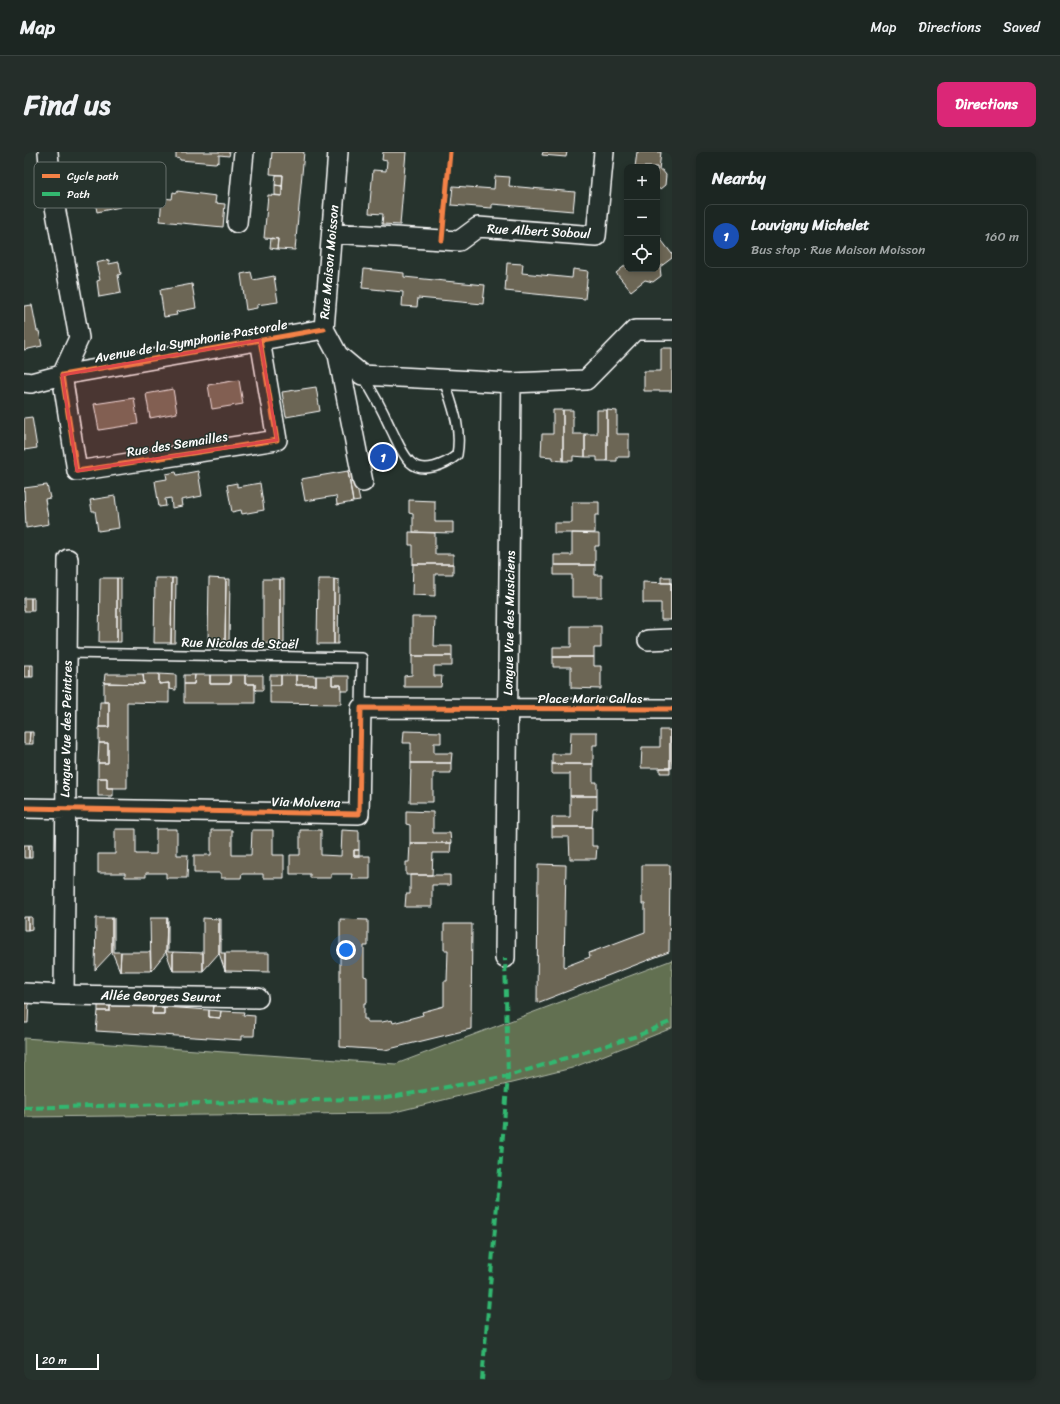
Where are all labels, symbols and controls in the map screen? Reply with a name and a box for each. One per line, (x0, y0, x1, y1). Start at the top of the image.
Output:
text: Map (20, 11, 55, 44)
text: Map (870, 15, 896, 40)
text: Directions (918, 15, 981, 40)
text: Saved (1003, 15, 1040, 40)
text: Find us (24, 80, 111, 129)
button: Directions (937, 82, 1036, 127)
legend (34, 162, 166, 208)
text: Nearby (712, 163, 766, 193)
map controls (624, 164, 660, 272)
button: + (624, 164, 660, 200)
text: Cycle path (67, 167, 119, 186)
text: Path (67, 185, 90, 204)
button: − (624, 200, 660, 236)
street label: Rue Maison Moisson (313, 204, 345, 320)
text: Louvigny Michelet (751, 212, 870, 238)
street label: Rue Albert Soboul (487, 217, 592, 245)
text: 1 (723, 225, 729, 248)
text: 160 m (984, 225, 1019, 248)
button: locate (624, 236, 660, 272)
text: Bus stop · Rue Maison Moisson (751, 238, 925, 261)
street label: Avenue de la Symphonie Pastorale (92, 313, 290, 369)
street label: Rue des Semailles (125, 425, 230, 463)
pin: 1 (370, 442, 396, 472)
street label: Longue Vue des Musiciens (496, 550, 522, 696)
street label: Rue Nicolas de Staël (181, 630, 299, 656)
street label: Longue Vue des Peintres (53, 660, 79, 798)
street label: Place Maria Callas (538, 687, 643, 710)
street label: Via Molvena (271, 790, 341, 814)
your location (336, 940, 356, 960)
street label: Allée Georges Seurat (100, 983, 222, 1009)
text: 20 m (42, 1351, 67, 1370)
scale bar (36, 1352, 99, 1371)

